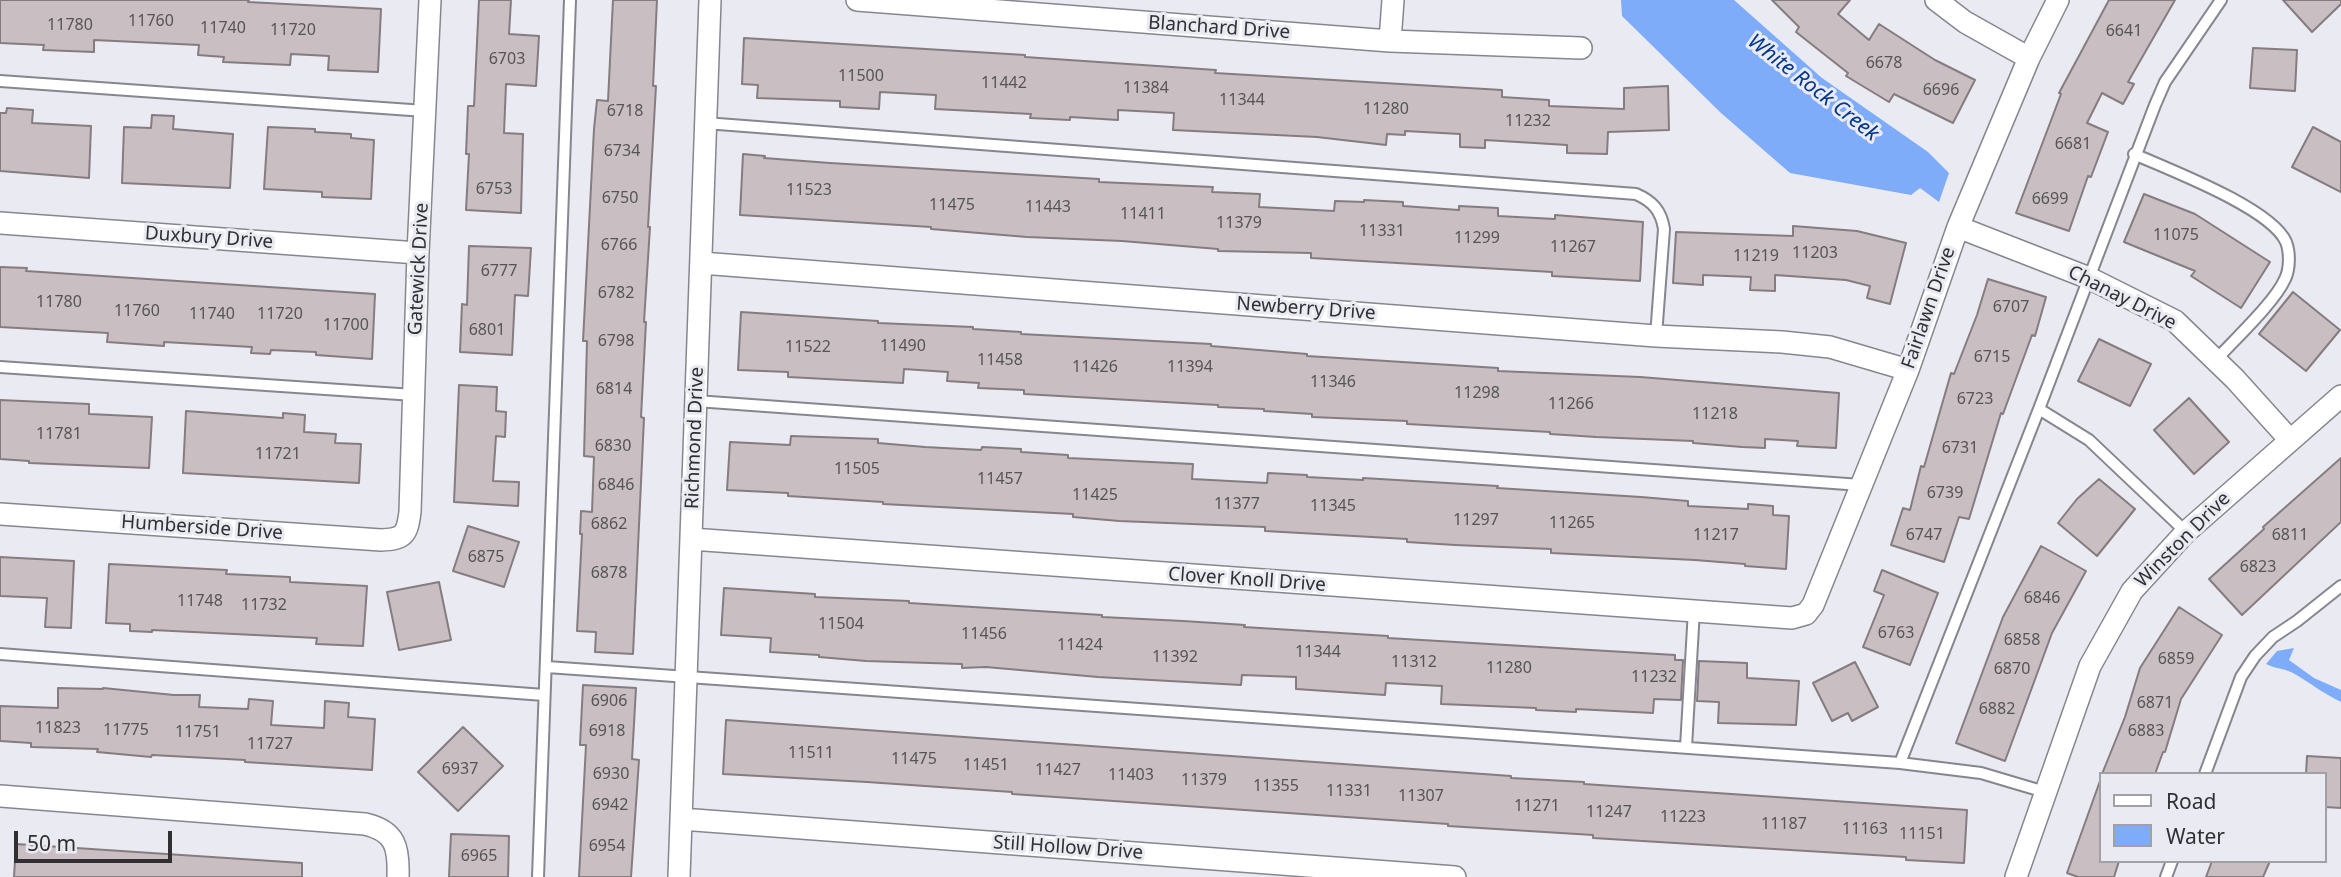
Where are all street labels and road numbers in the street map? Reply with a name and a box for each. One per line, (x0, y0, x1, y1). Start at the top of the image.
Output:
street label: Blanchard Drive (1147, 12, 1291, 44)
street label: Gatewick Drive (404, 202, 434, 336)
street label: Duxbury Drive (144, 222, 274, 254)
street label: Fairlawn Drive (1897, 244, 1961, 372)
street label: Chanay Drive (2064, 261, 2180, 335)
street label: Newberry Drive (1236, 293, 1376, 325)
street label: Richmond Drive (681, 367, 709, 509)
street label: Winston Drive (2131, 488, 2235, 592)
street label: Humberside Drive (120, 511, 284, 545)
street label: Clover Knoll Drive (1167, 563, 1327, 597)
street label: Still Hollow Drive (992, 831, 1144, 865)

